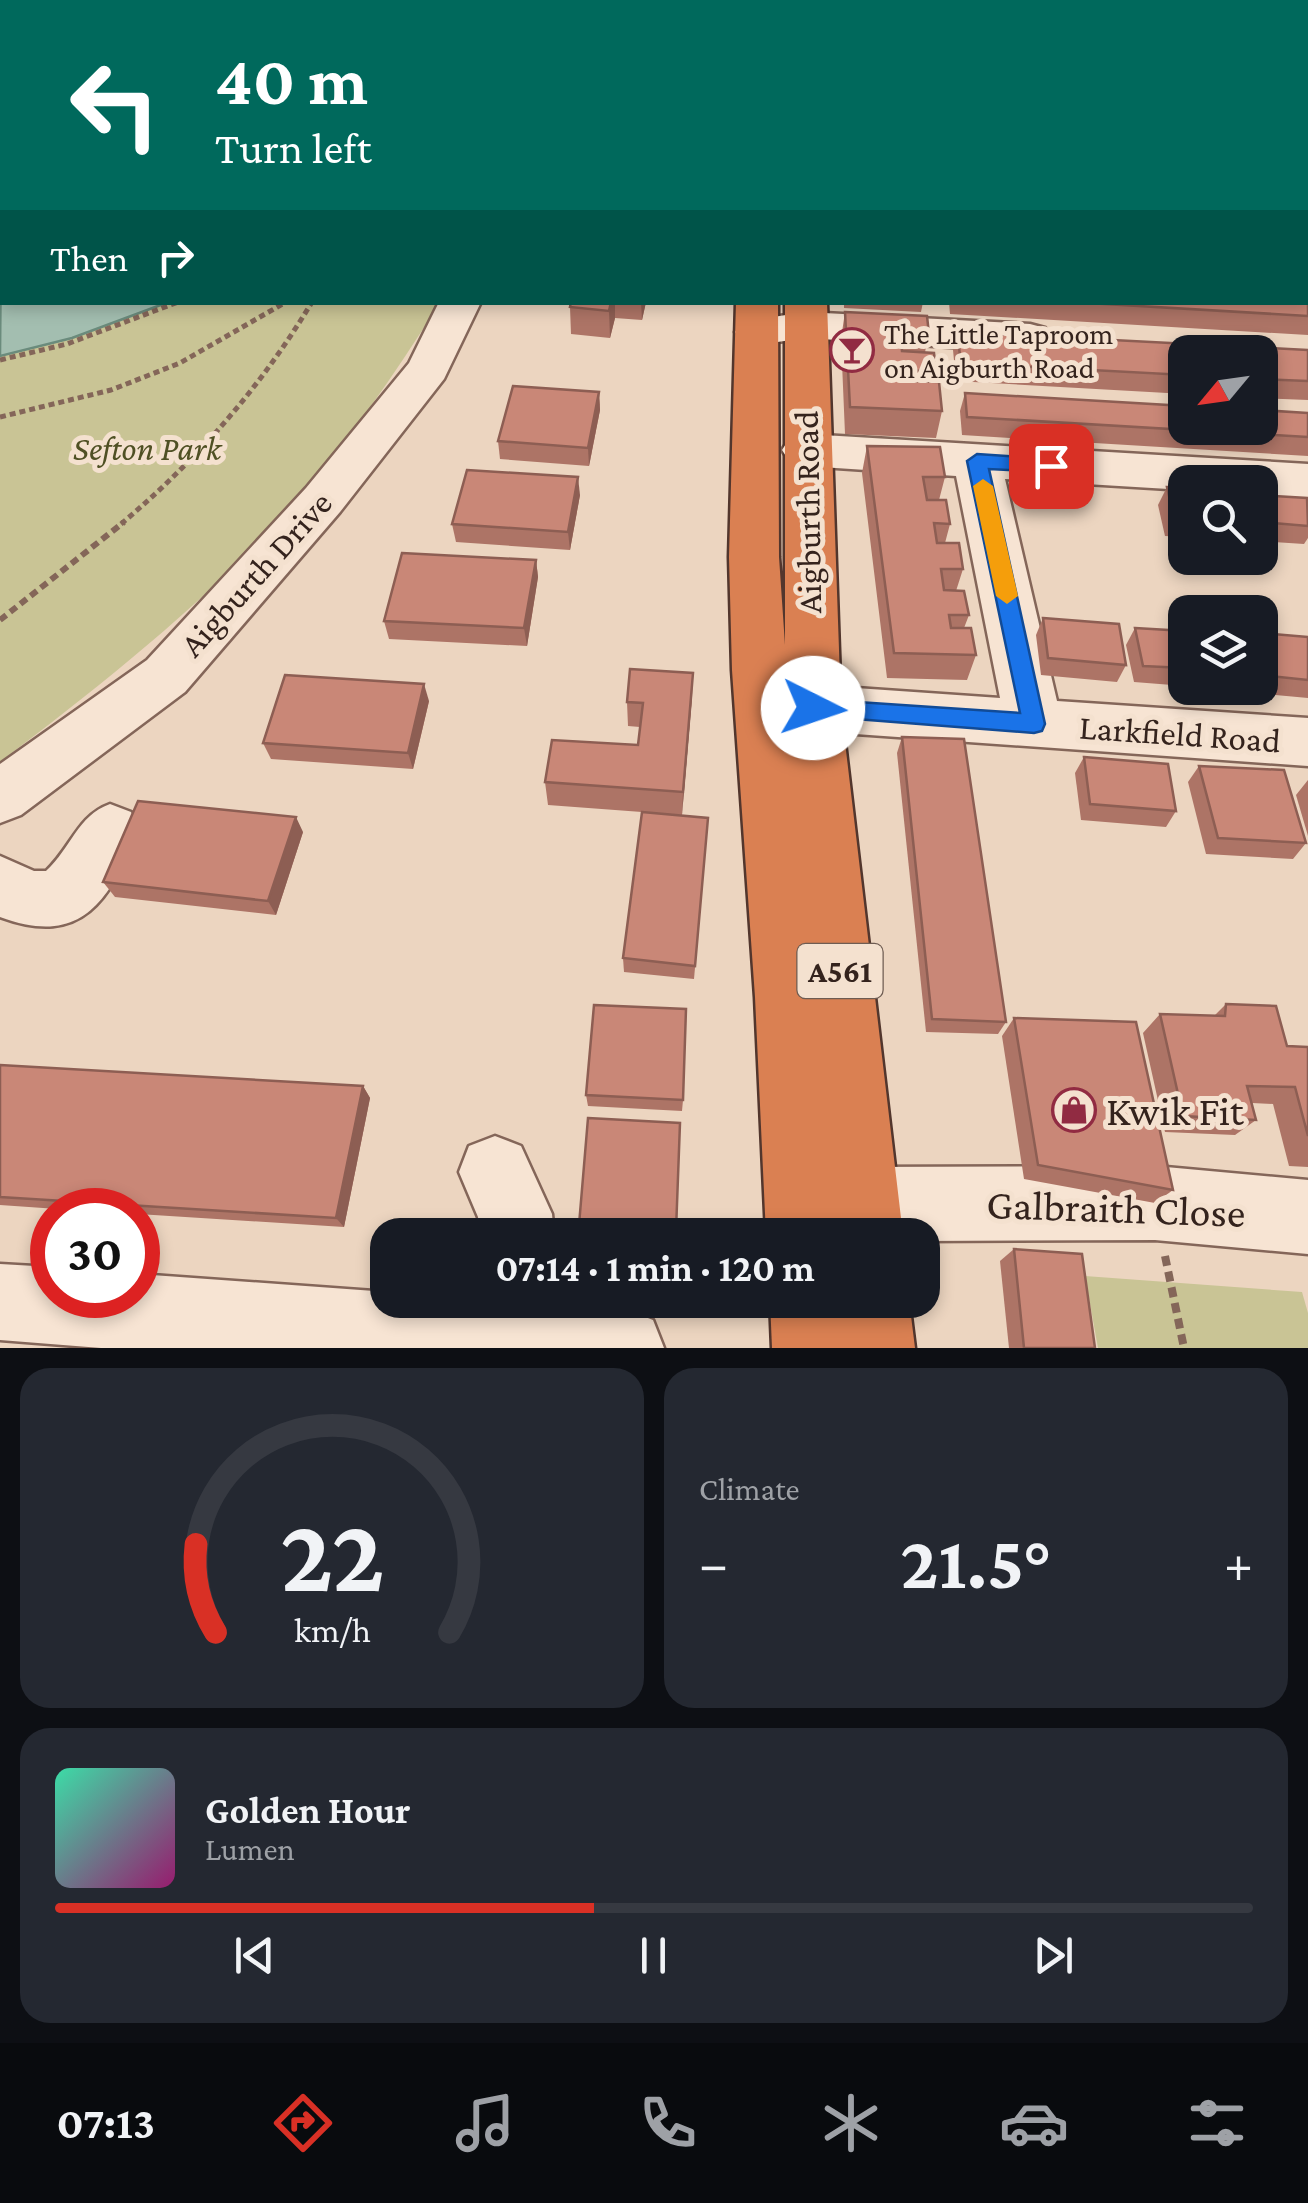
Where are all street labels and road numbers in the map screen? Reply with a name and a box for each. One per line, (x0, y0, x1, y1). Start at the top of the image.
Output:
street label: Aigburth Road (787, 410, 829, 614)
street label: Aigburth Drive (172, 484, 340, 664)
street label: Larkfield Road (1078, 708, 1282, 760)
road number: A561 (798, 944, 882, 998)
street label: Galbraith Close (986, 1180, 1246, 1236)

